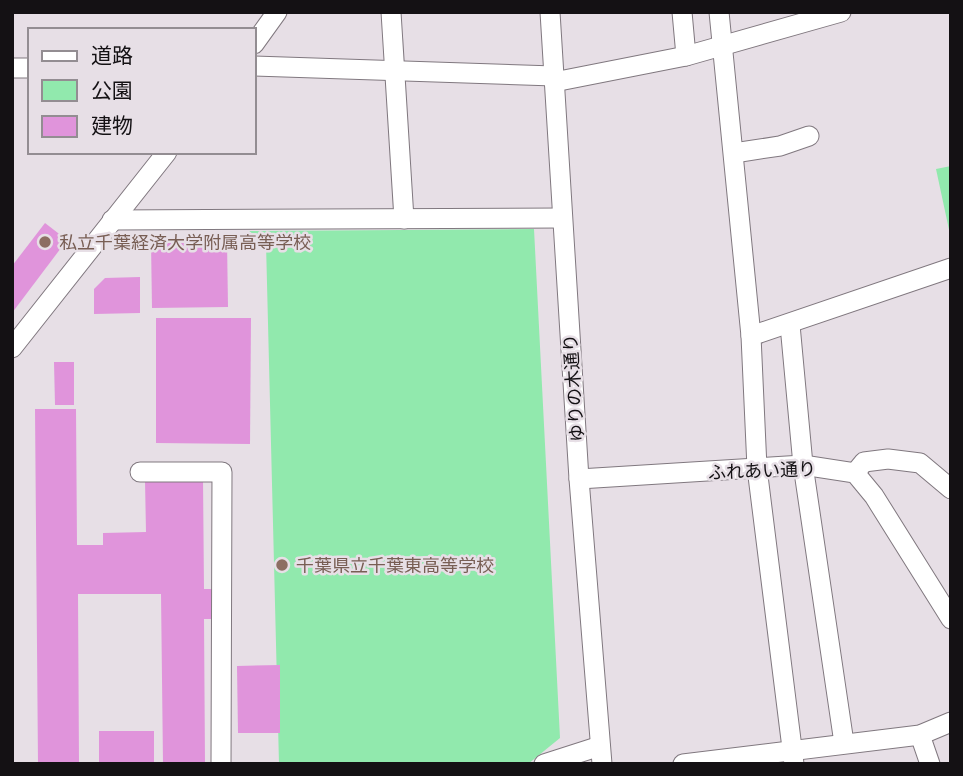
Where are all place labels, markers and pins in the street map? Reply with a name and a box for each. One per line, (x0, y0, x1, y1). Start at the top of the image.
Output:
place label: 私立千葉経済大学附属高等学校 (59, 230, 311, 254)
marker: 私立千葉経済大学附属高等学校 (37, 234, 53, 250)
place label: 千葉県立千葉東高等学校 (296, 553, 494, 577)
marker: 千葉県立千葉東高等学校 (274, 557, 290, 573)

